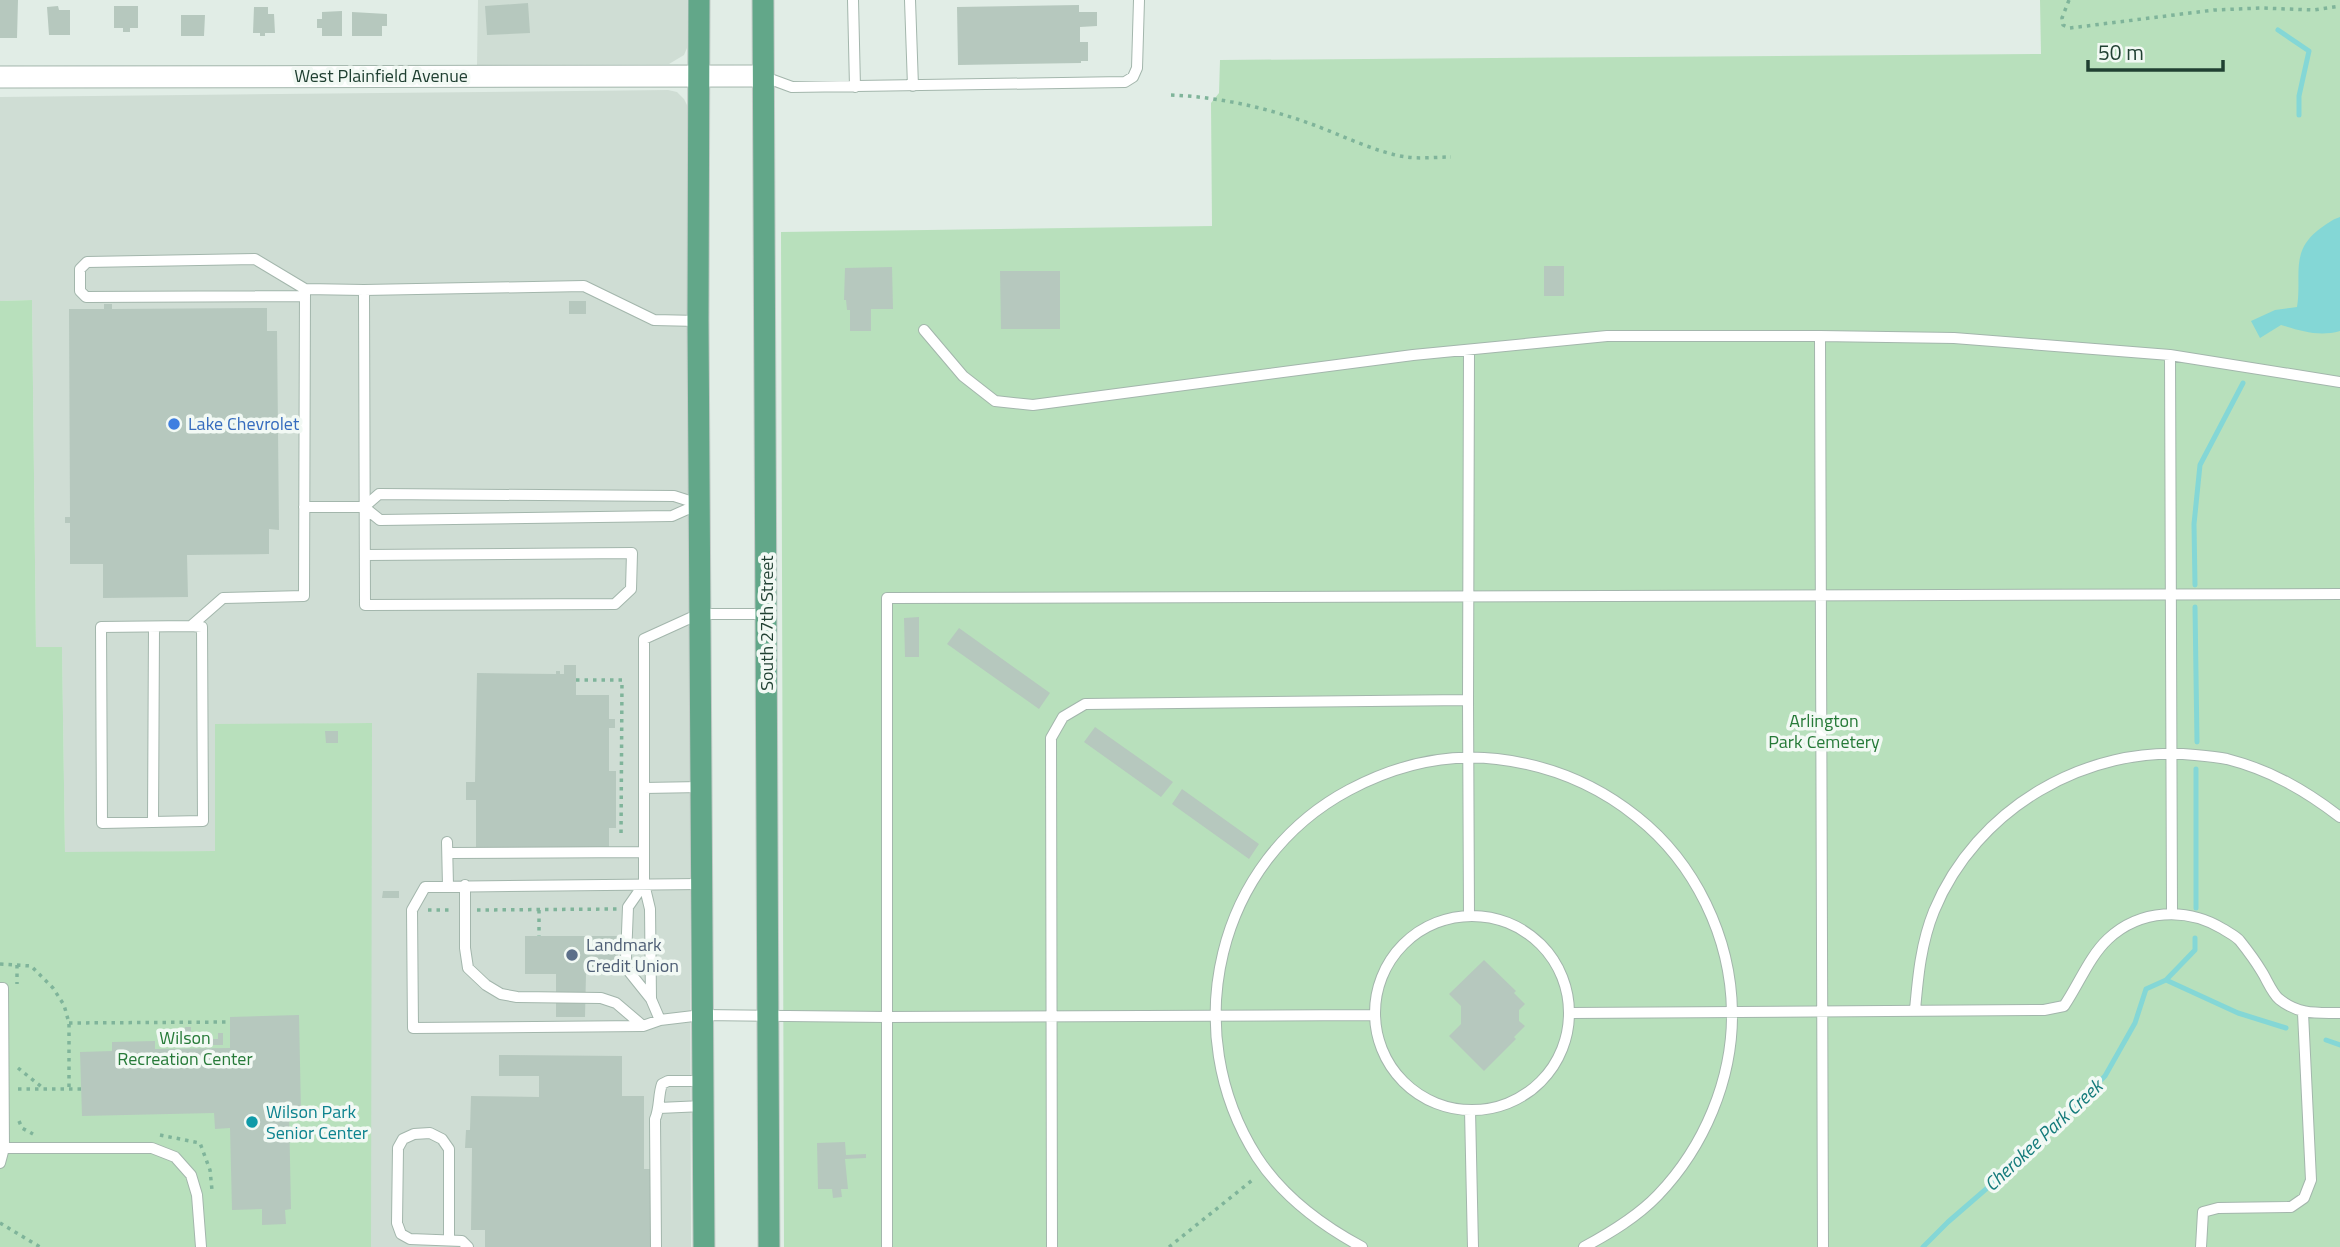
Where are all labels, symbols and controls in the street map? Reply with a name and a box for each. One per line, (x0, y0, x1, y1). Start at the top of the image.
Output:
scale bar (2088, 28, 2223, 72)
text: 50 m (2098, 36, 2144, 68)
street label: West Plainfield Avenue (294, 62, 468, 89)
place label: Lake Chevrolet (188, 410, 300, 437)
marker: Lake Chevrolet (166, 416, 182, 432)
street label: South 27th Street (753, 555, 780, 691)
park label: Arlington Park Cemetery (1768, 707, 1880, 755)
place label: Landmark Credit Union (586, 931, 679, 979)
marker: Landmark Credit Union (564, 947, 580, 963)
park label: Wilson Recreation Center (117, 1024, 253, 1072)
water label: Cherokee Park Creek (1977, 1070, 2110, 1197)
place label: Wilson Park Senior Center (266, 1098, 368, 1146)
marker: Wilson Park Senior Center (244, 1114, 260, 1130)

